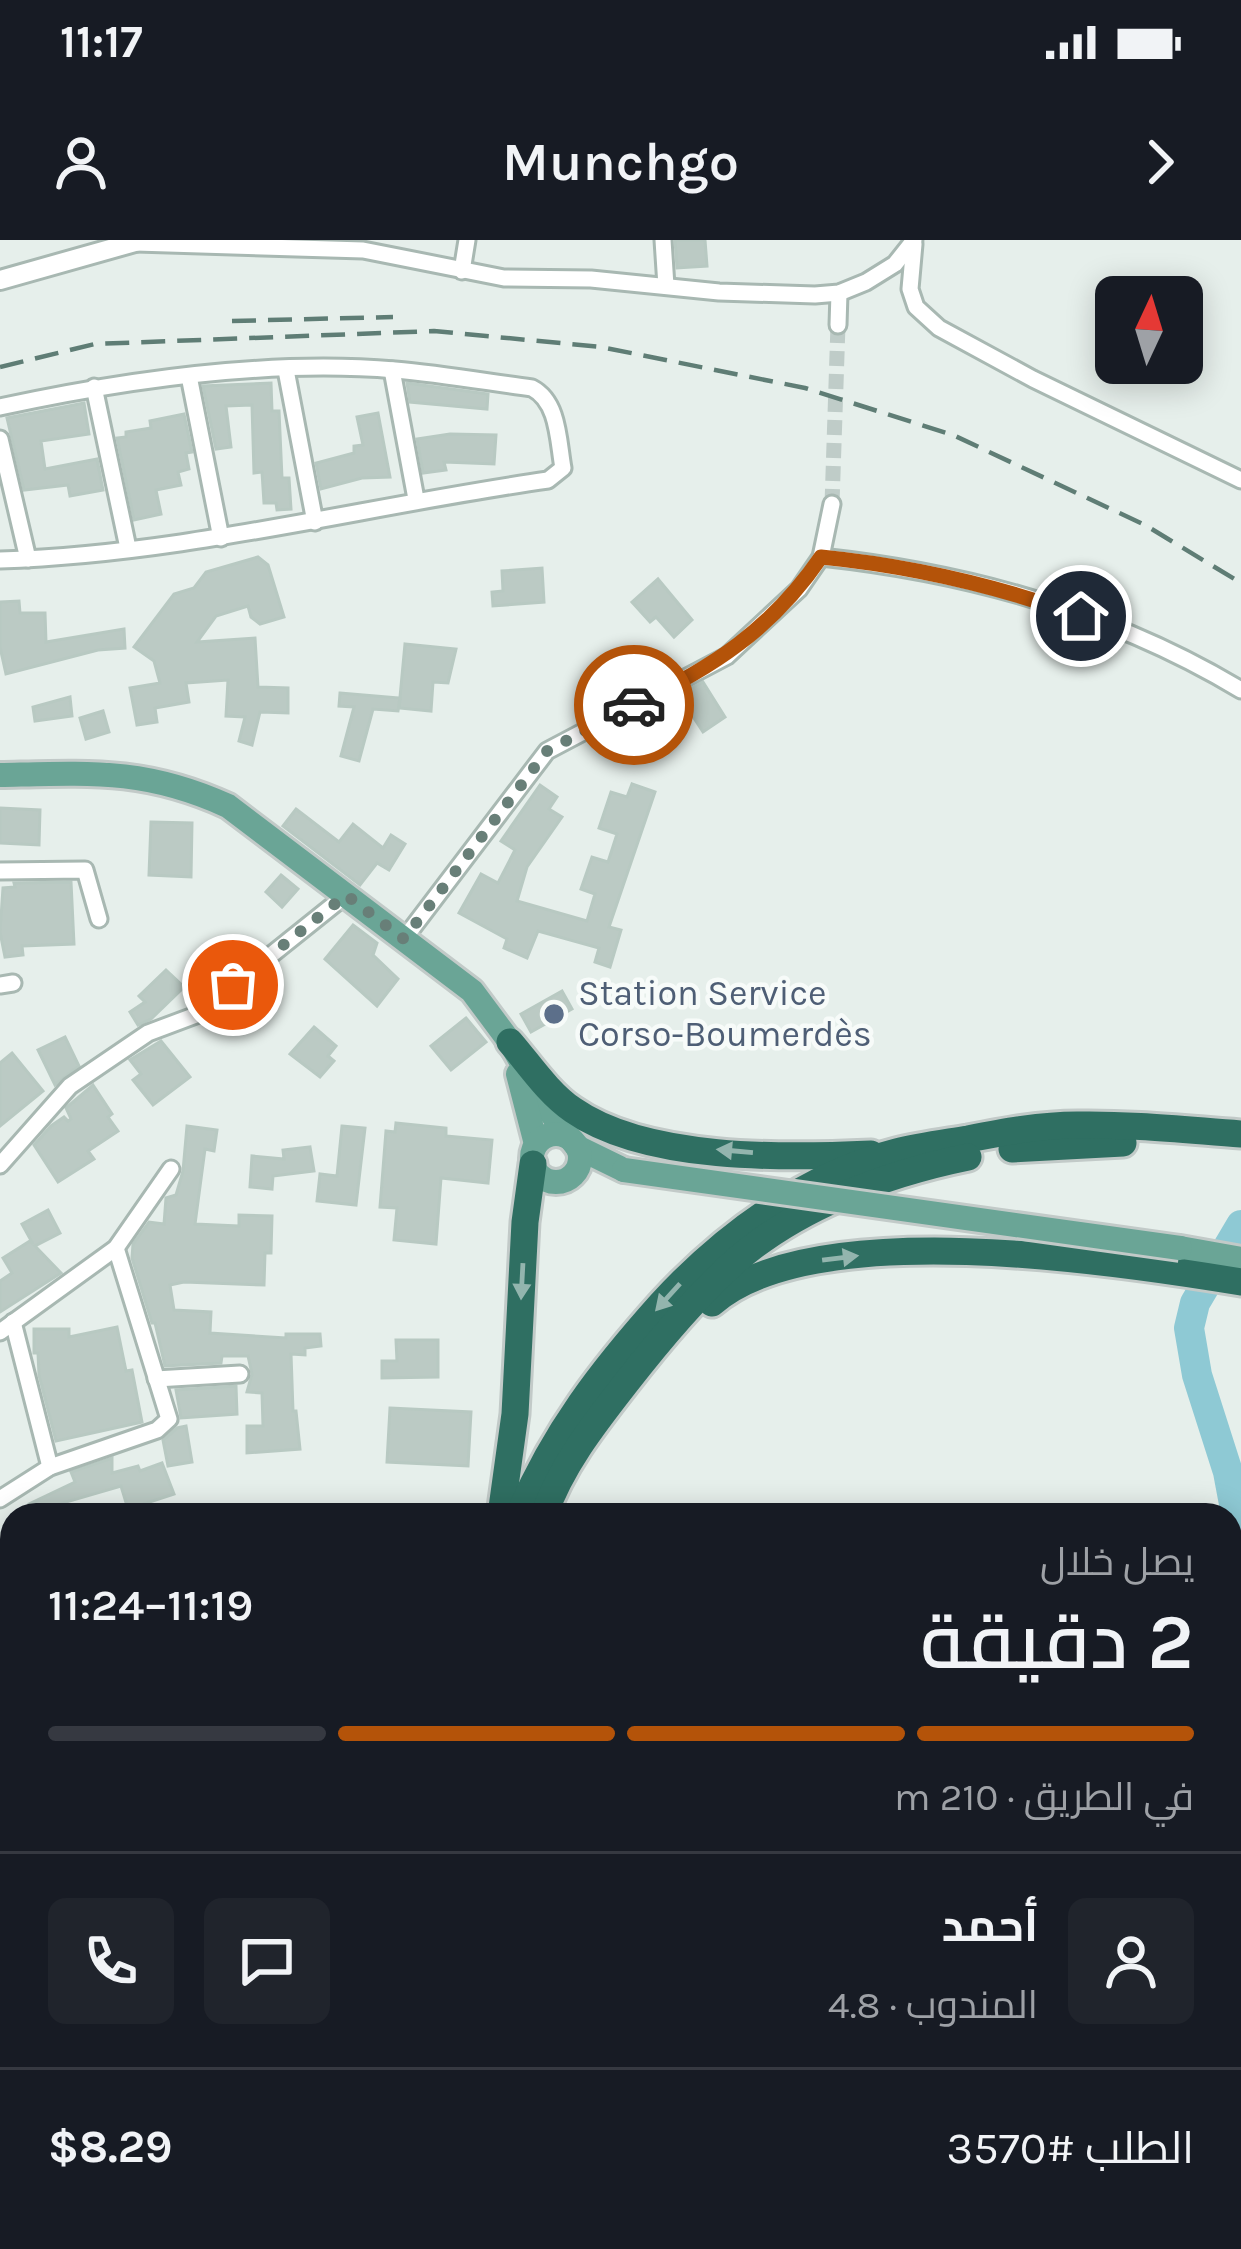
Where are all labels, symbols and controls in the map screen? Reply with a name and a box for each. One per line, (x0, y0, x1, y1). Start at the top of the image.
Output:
text: 11:17 (60, 16, 143, 68)
icon: person (48, 129, 114, 195)
icon: forward (1127, 129, 1193, 195)
text: Munchgo (502, 130, 739, 194)
north arrow (1095, 276, 1203, 384)
map controls (1095, 276, 1203, 384)
pin (1030, 565, 1132, 667)
icon: home (1048, 583, 1114, 649)
courier (574, 645, 694, 765)
icon: car (601, 672, 667, 738)
pin (182, 934, 284, 1036)
icon: bag (200, 952, 266, 1018)
place label: Station Service Corso-Boumerdès (578, 972, 872, 1055)
marker: Station Service Corso-Boumerdès (541, 1001, 567, 1027)
one-way arrow (716, 1141, 753, 1160)
one-way arrow (821, 1248, 859, 1267)
one-way arrow (512, 1263, 531, 1301)
one-way arrow (655, 1282, 682, 1311)
text: يصل خلال (1040, 1539, 1194, 1585)
text: 11:19–11:24 (48, 1579, 253, 1631)
text: 2 دقيقة (920, 1596, 1194, 1688)
text: في الطريق · 210 m (894, 1774, 1194, 1820)
button: phone (48, 1898, 174, 2024)
button: chat (204, 1898, 330, 2024)
button: person (1068, 1898, 1194, 2024)
text: أحمد (942, 1900, 1038, 1952)
text: المندوب · 4.8 (828, 1982, 1038, 2028)
text: $8.29 (48, 2121, 172, 2173)
text: الطلب #3570 (947, 2122, 1194, 2174)

